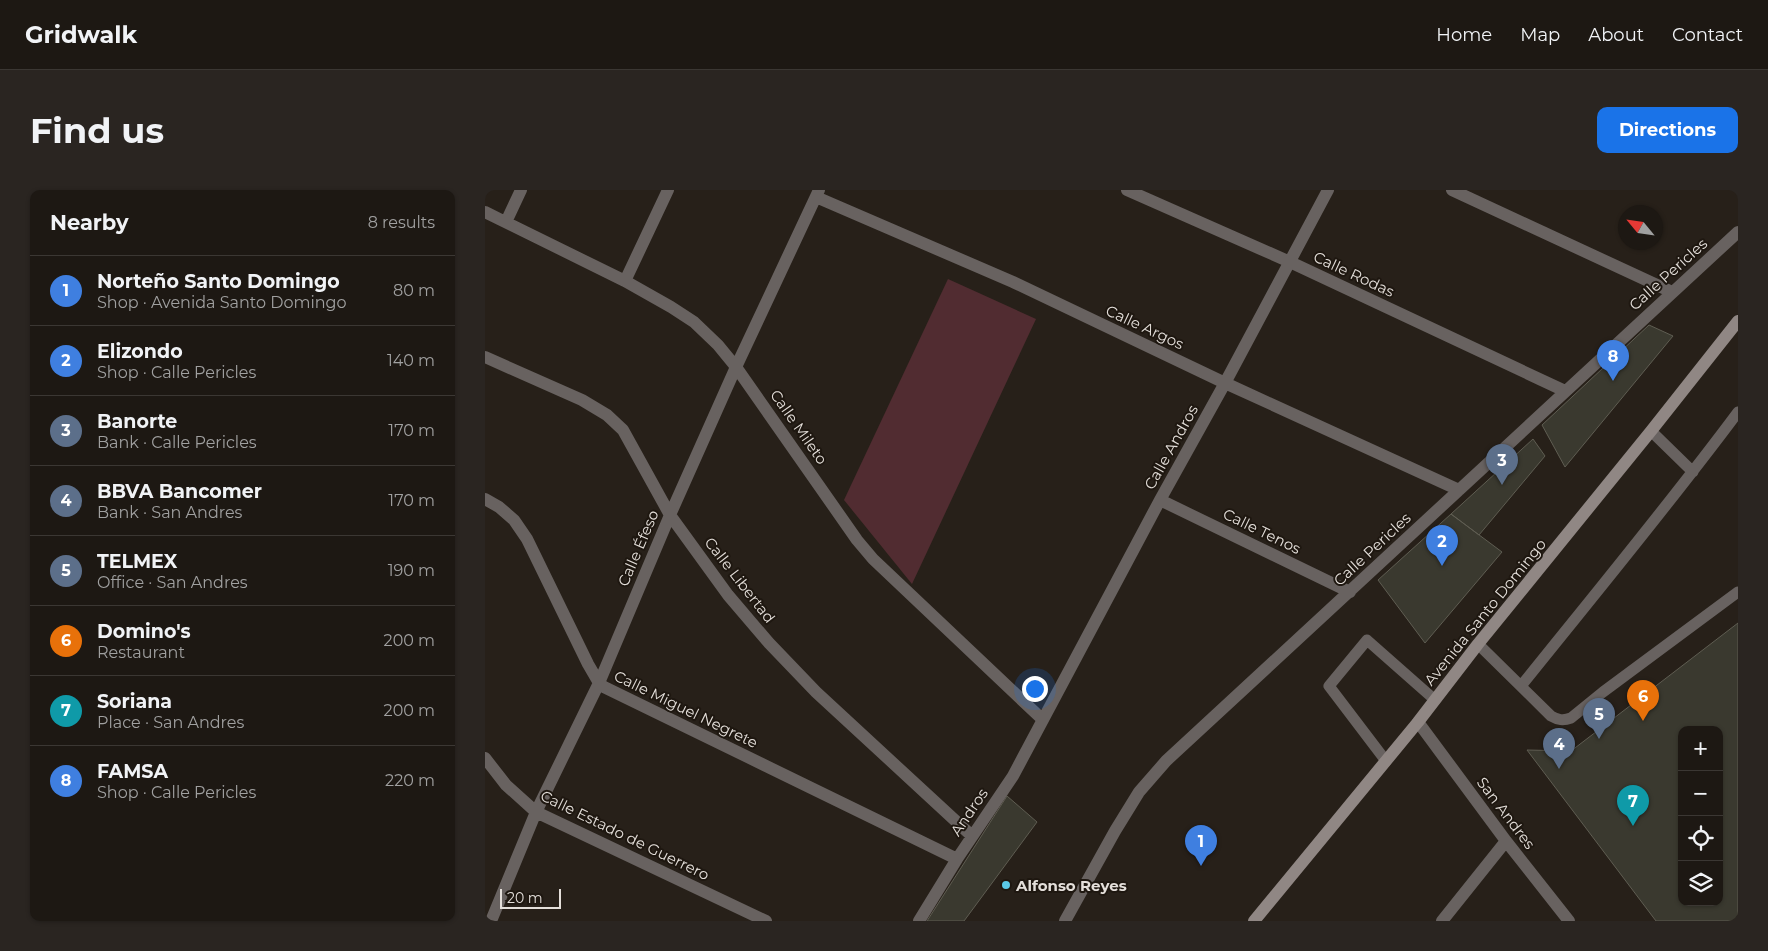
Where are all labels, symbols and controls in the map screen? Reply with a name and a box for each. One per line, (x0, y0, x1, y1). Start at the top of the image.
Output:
text: Gridwalk (25, 20, 137, 49)
text: Home (1436, 24, 1492, 46)
text: Map (1520, 24, 1560, 46)
text: About (1588, 24, 1644, 46)
text: Contact (1672, 24, 1743, 46)
button: Directions (1597, 107, 1738, 153)
text: Find us (30, 109, 164, 152)
north arrow (1618, 205, 1663, 250)
text: Nearby (50, 210, 129, 235)
text: 8 results (368, 213, 435, 232)
street label: Calle Pericles (1625, 234, 1711, 314)
street label: Calle Rodas (1311, 247, 1397, 301)
text: Norteño Santo Domingo (97, 270, 340, 293)
text: 1 (63, 281, 69, 300)
text: 80 m (393, 281, 435, 300)
text: Shop · Avenida Santo Domingo (97, 293, 347, 312)
street label: Calle Argos (1103, 301, 1187, 353)
text: Elizondo (97, 340, 183, 363)
pin: 8 (1597, 340, 1629, 381)
text: 2 (61, 351, 71, 370)
text: 140 m (387, 351, 435, 370)
text: Shop · Calle Pericles (97, 363, 256, 382)
street label: Calle Mileto (766, 386, 832, 468)
street label: Calle Andros (1140, 401, 1202, 493)
text: Banorte (97, 410, 177, 433)
text: 3 (61, 421, 71, 440)
text: 170 m (388, 421, 435, 440)
text: Bank · Calle Pericles (97, 433, 257, 452)
pin: 3 (1486, 444, 1518, 485)
text: BBVA Bancomer (97, 480, 262, 503)
text: 4 (60, 491, 72, 510)
text: 170 m (388, 491, 435, 510)
text: Bank · San Andres (97, 503, 242, 522)
street label: Calle Tenos (1220, 504, 1304, 558)
street label: Calle Éfeso (613, 507, 663, 589)
street label: Calle Pericles (1329, 508, 1415, 590)
pin: 2 (1426, 525, 1458, 566)
street label: Calle Libertad (701, 533, 779, 627)
street label: Avenida Santo Domingo (1420, 535, 1550, 689)
text: TELMEX (97, 550, 177, 573)
text: 5 (61, 561, 71, 580)
text: 190 m (388, 561, 435, 580)
text: Office · San Andres (97, 573, 248, 592)
text: Domino's (97, 620, 191, 643)
text: 6 (61, 631, 71, 650)
text: 200 m (384, 631, 435, 650)
text: Restaurant (97, 643, 185, 662)
street label: Calle Miguel Negrete (611, 666, 761, 752)
your location (1022, 676, 1048, 702)
pin: 6 (1627, 680, 1659, 721)
text: Soriana (97, 690, 172, 713)
pin: 5 (1583, 698, 1615, 739)
text: 7 (61, 701, 71, 720)
text: 200 m (384, 701, 435, 720)
text: Place · San Andres (97, 713, 244, 732)
map controls (1678, 726, 1723, 906)
button: + (1678, 726, 1723, 771)
pin: 4 (1543, 728, 1575, 769)
text: FAMSA (97, 760, 168, 783)
text: 8 (61, 771, 71, 790)
text: 220 m (385, 771, 435, 790)
button: − (1678, 771, 1723, 816)
street label: San Andres (1473, 773, 1539, 853)
text: Shop · Calle Pericles (97, 783, 256, 802)
street label: Andros (946, 784, 992, 840)
pin: 7 (1617, 785, 1649, 826)
street label: Calle Estado de Guerrero (537, 786, 713, 884)
button: locate (1678, 816, 1723, 861)
pin: 1 (1185, 825, 1217, 866)
button: layers (1678, 861, 1723, 906)
place label: Alfonso Reyes (1015, 876, 1127, 895)
marker: Alfonso Reyes (1000, 879, 1012, 891)
scale bar (500, 886, 561, 909)
text: 20 m (507, 889, 543, 907)

